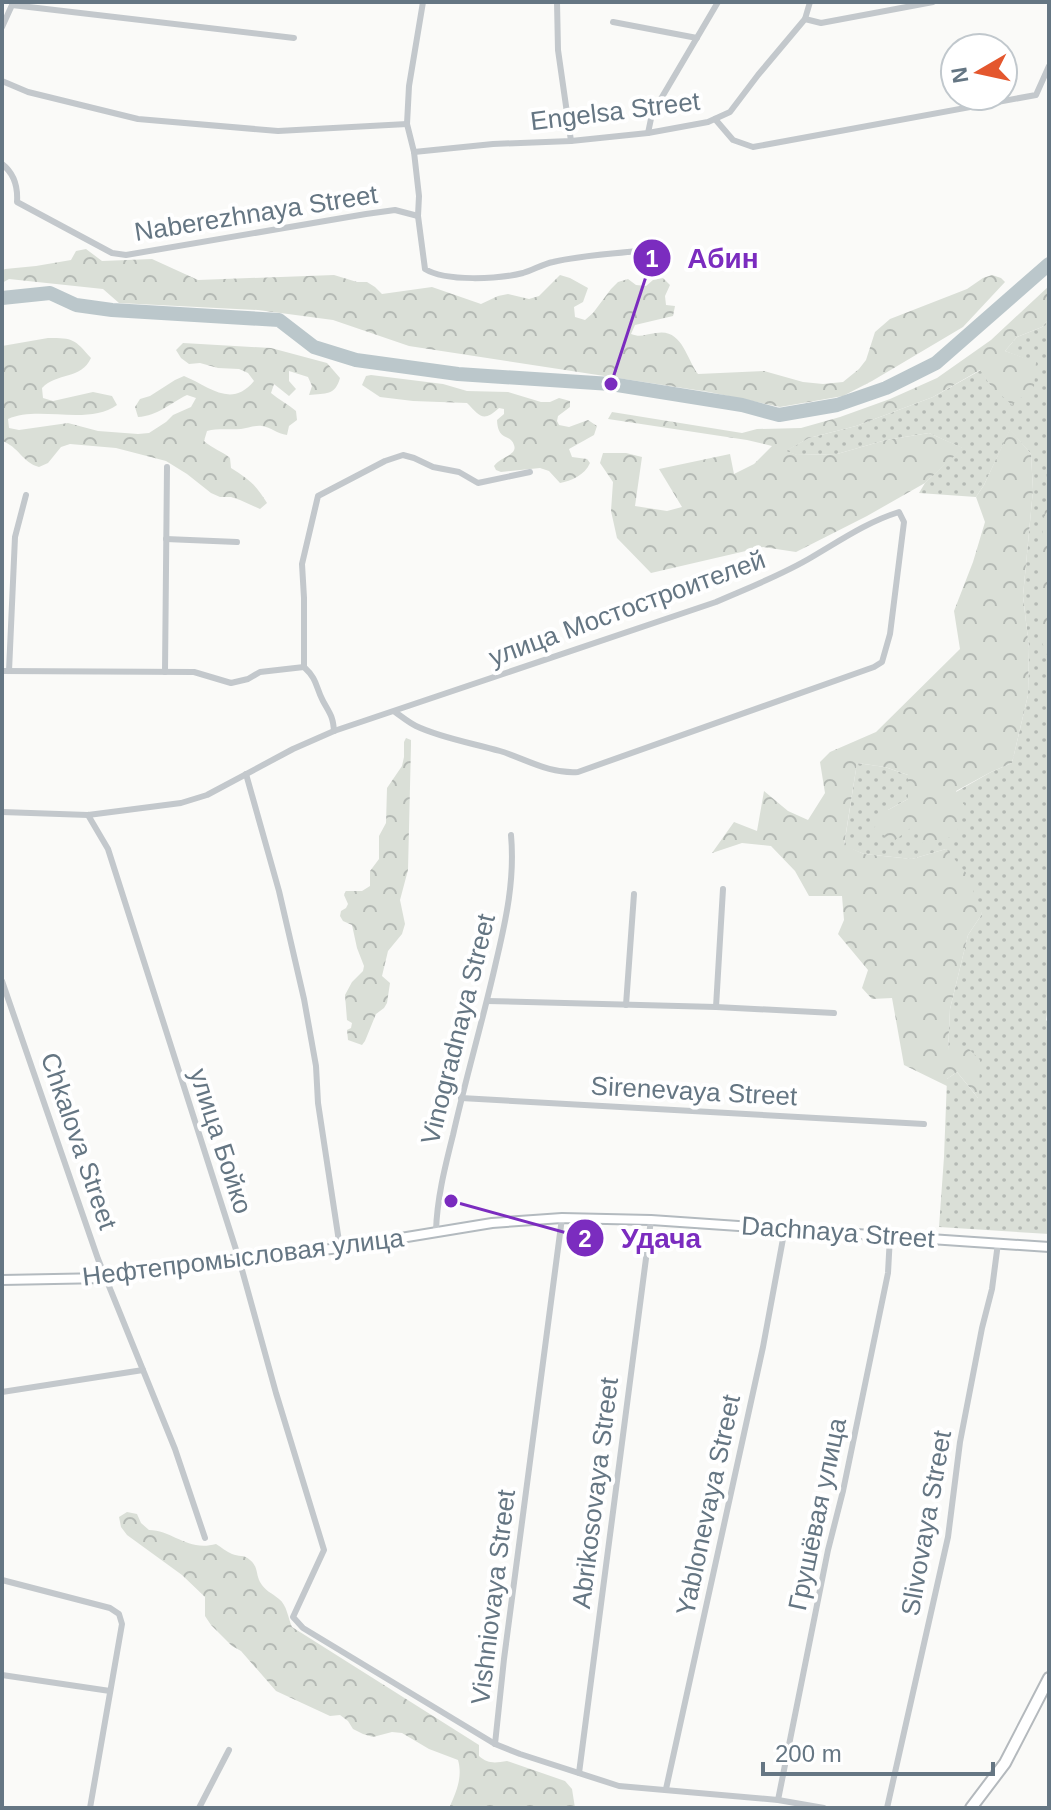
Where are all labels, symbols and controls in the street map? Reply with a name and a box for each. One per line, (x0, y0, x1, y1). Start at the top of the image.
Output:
north arrow (939, 32, 1019, 112)
text: N (946, 65, 973, 85)
street label: Engelsa Street (529, 86, 702, 136)
street label: Naberezhnaya Street (132, 179, 380, 247)
callout: Абин (632, 232, 775, 284)
text: Абин (687, 243, 759, 274)
text: 1 (645, 245, 659, 272)
street label: улица Мостостроителей (485, 544, 769, 672)
street label: Vinogradnaya Street (415, 910, 501, 1147)
street label: Chkalova Street (35, 1049, 124, 1234)
street label: улица Бойко (183, 1065, 259, 1217)
street label: Sirenevaya Street (590, 1071, 799, 1111)
street label: Dachnaya Street (740, 1210, 936, 1254)
callout: Удача (565, 1212, 717, 1264)
street label: Нефтепромысловая улица (81, 1222, 406, 1292)
text: Удача (621, 1223, 701, 1254)
text: 2 (578, 1225, 592, 1252)
street label: Abrikosovaya Street (566, 1375, 624, 1610)
street label: Yablonevaya Street (670, 1391, 746, 1618)
street label: Грушёвая улица (782, 1415, 852, 1613)
street label: Slivovaya Street (895, 1427, 957, 1618)
street label: Vishniovaya Street (465, 1487, 521, 1706)
scale bar (763, 1726, 993, 1776)
text: 200 m (775, 1740, 842, 1767)

